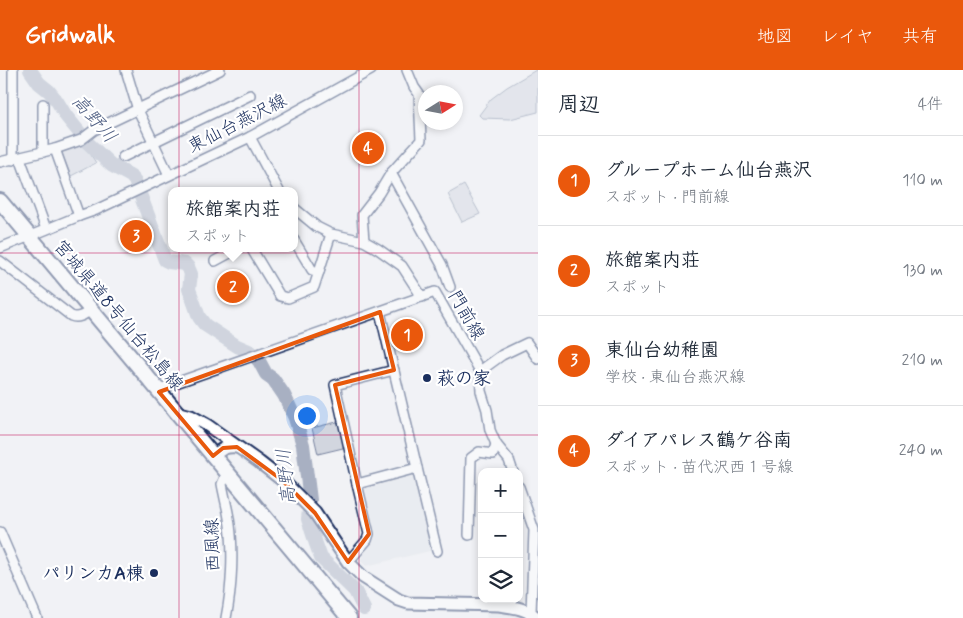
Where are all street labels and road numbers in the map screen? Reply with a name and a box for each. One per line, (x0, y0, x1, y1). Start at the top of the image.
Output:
street label: 東仙台燕沢線 (184, 89, 291, 159)
street label: 宮城県道8号仙台松島線 (48, 235, 189, 396)
street label: 門前線 (442, 286, 490, 345)
street label: 西風線 (200, 518, 226, 572)

